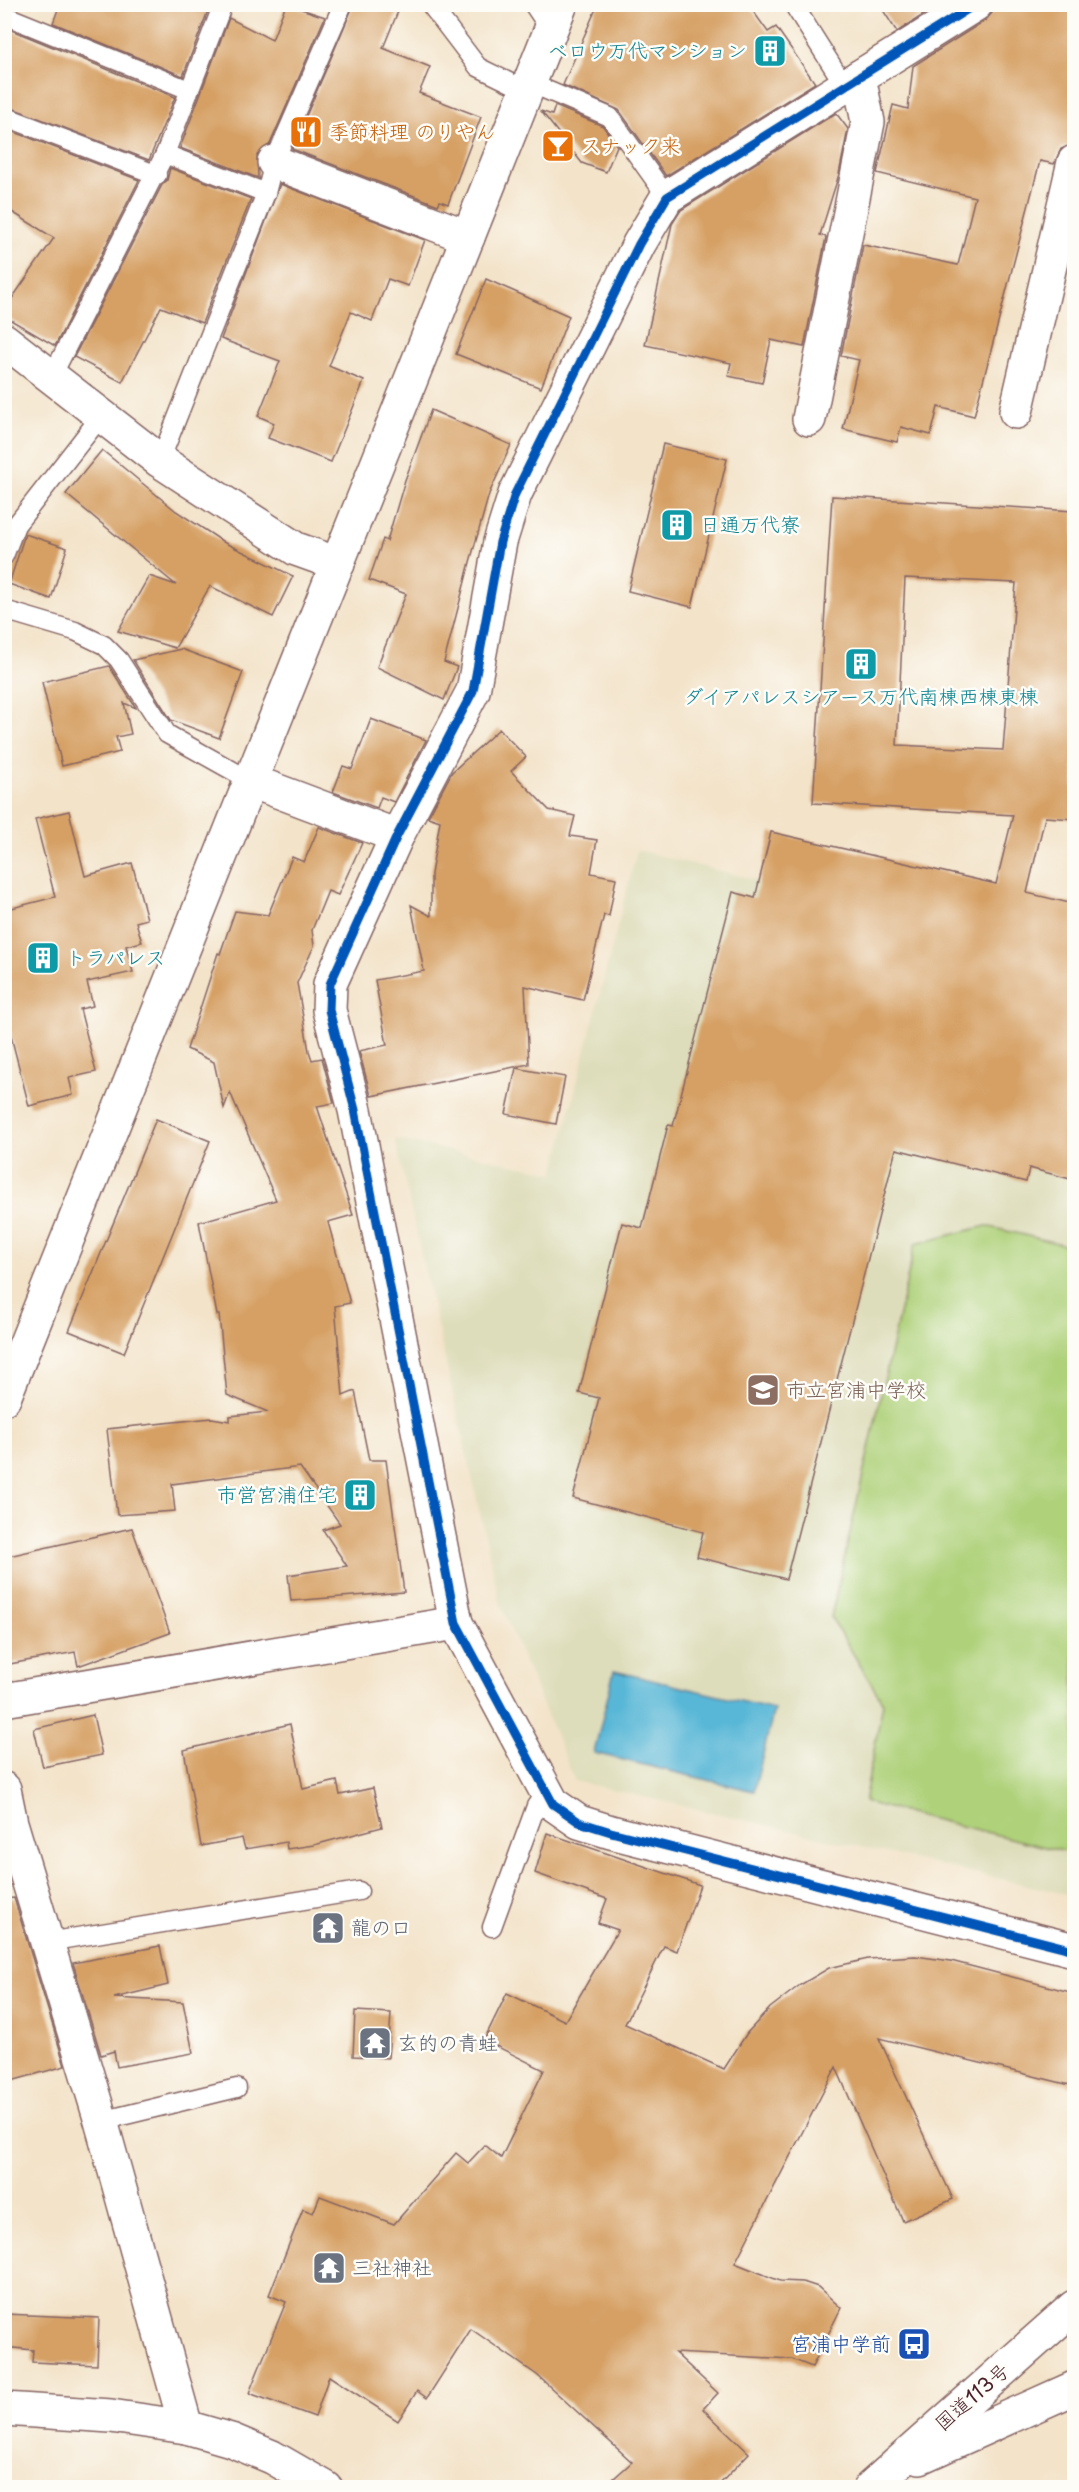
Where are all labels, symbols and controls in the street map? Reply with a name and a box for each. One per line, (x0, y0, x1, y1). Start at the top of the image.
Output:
building icon: ベロウ万代マンション (752, 33, 788, 69)
place label: ベロウ万代マンション (548, 35, 747, 65)
restaurant icon: 季節料理 のりやん (288, 114, 324, 150)
place label: 季節料理 のりやん (329, 116, 496, 146)
bar icon: スナック来 (540, 128, 576, 164)
place label: スナック来 (581, 130, 681, 160)
building icon: 日通万代寮 (659, 507, 695, 543)
place label: 日通万代寮 (700, 509, 800, 539)
building icon: ダイアパレスシアース万代南棟西棟東棟 (843, 646, 879, 682)
place label: ダイアパレスシアース万代南棟西棟東棟 (684, 681, 1038, 711)
building icon: トラパレス (25, 940, 61, 976)
place label: トラパレス (66, 942, 165, 972)
school or university icon: 市立宮浦中学校 (745, 1372, 781, 1408)
place label: 市立宮浦中学校 (786, 1374, 926, 1404)
building icon: 市営宮浦住宅 (342, 1477, 378, 1513)
place label: 市営宮浦住宅 (217, 1479, 337, 1509)
temple icon: 龍の口 (310, 1910, 346, 1946)
place label: 龍の口 (351, 1912, 411, 1942)
temple icon: 玄的の青蛙 (357, 2025, 393, 2061)
place label: 玄的の青蛙 (398, 2027, 498, 2057)
temple icon: 三社神社 (311, 2250, 347, 2286)
place label: 三社神社 (352, 2252, 432, 2282)
bus stop icon: 宮浦中学前 (896, 2326, 932, 2362)
place label: 宮浦中学前 (791, 2328, 891, 2358)
street label: 国道113号 (927, 2355, 1015, 2437)

